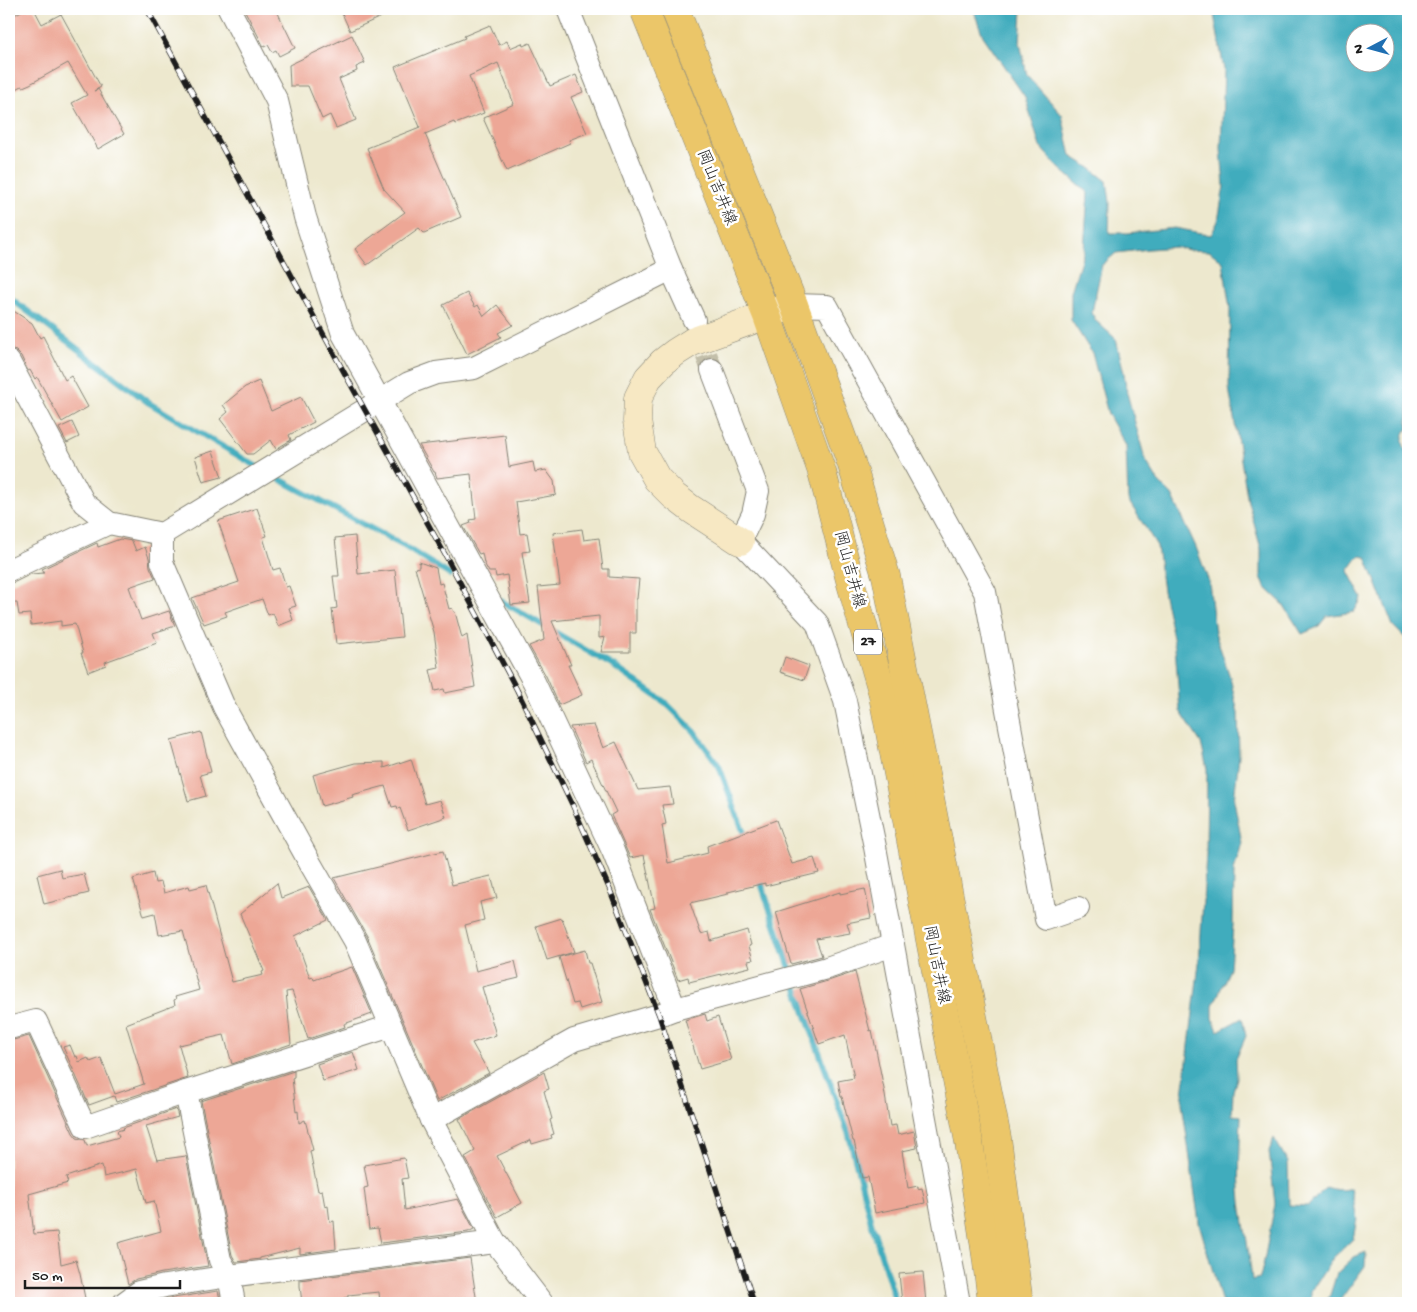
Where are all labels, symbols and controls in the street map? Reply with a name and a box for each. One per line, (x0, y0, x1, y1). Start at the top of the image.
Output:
north arrow (1344, 22, 1394, 72)
text: N (1351, 44, 1368, 55)
street label: 岡山吉井線 (691, 147, 741, 229)
street label: 岡山吉井線 (828, 528, 869, 611)
road number: 27 (854, 630, 882, 654)
street label: 岡山吉井線 (918, 924, 954, 1006)
scale bar (25, 1257, 180, 1289)
text: 50 m (32, 1268, 63, 1286)

